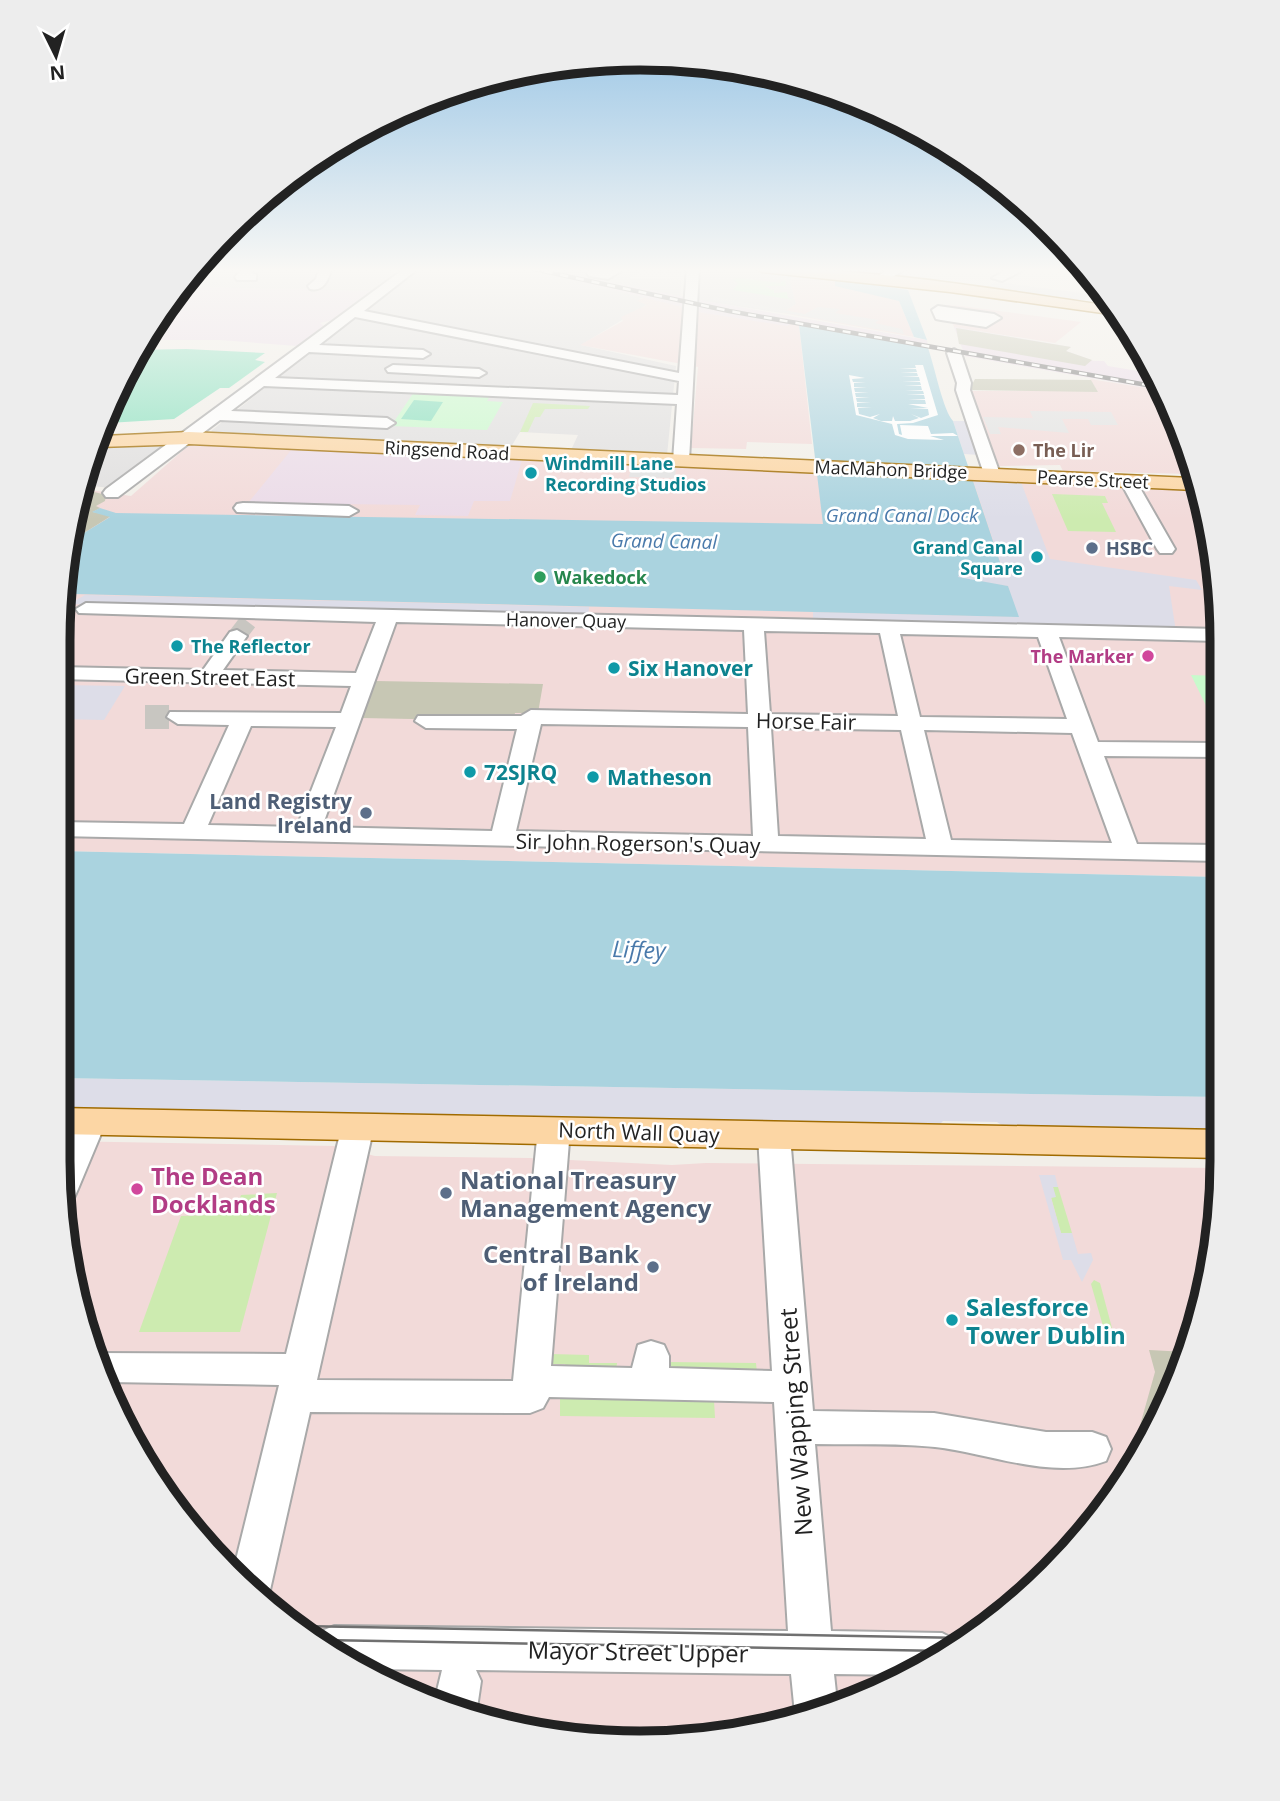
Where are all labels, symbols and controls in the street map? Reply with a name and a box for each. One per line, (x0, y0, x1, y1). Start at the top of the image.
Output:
north arrow (21, 21, 91, 91)
text: N (49, 59, 66, 87)
street label: Ringsend Road (384, 435, 510, 465)
place label: The Lir (1033, 438, 1094, 462)
marker: The Lir (1011, 442, 1027, 458)
place label: Windmill Lane Recording Studios (545, 451, 706, 496)
street label: MacMahon Bridge (814, 454, 968, 484)
street label: Pearse Street (1036, 464, 1150, 494)
marker: Windmill Lane Recording Studios (523, 465, 539, 481)
water label: Grand Canal Dock (826, 502, 979, 528)
water label: Grand Canal (611, 527, 719, 555)
place label: Grand Canal Square (912, 535, 1023, 580)
place label: HSBC (1106, 536, 1153, 560)
marker: HSBC (1084, 540, 1100, 556)
marker: Grand Canal Square (1029, 549, 1045, 565)
place label: Wakedock (554, 565, 648, 589)
marker: Wakedock (532, 569, 548, 585)
street label: Hanover Quay (506, 607, 627, 633)
place label: The Reflector (191, 634, 311, 658)
marker: The Reflector (169, 638, 185, 654)
place label: The Marker (1030, 644, 1134, 668)
marker: The Marker (1140, 648, 1156, 664)
place label: Six Hanover (628, 654, 753, 682)
marker: Six Hanover (606, 660, 622, 676)
street label: Green Street East (124, 662, 296, 692)
street label: Horse Fair (756, 706, 857, 736)
place label: 72SJRQ (484, 758, 557, 786)
place label: Matheson (607, 763, 712, 791)
marker: 72SJRQ (462, 764, 478, 780)
marker: Matheson (585, 769, 601, 785)
place label: Land Registry Ireland (209, 787, 352, 839)
marker: Land Registry Ireland (358, 805, 374, 821)
street label: Sir John Rogerson's Quay (515, 827, 761, 859)
water label: Liffey (612, 932, 668, 966)
street label: North Wall Quay (558, 1115, 721, 1149)
place label: The Dean Docklands (151, 1159, 276, 1220)
place label: National Treasury Management Agency (460, 1163, 712, 1224)
marker: The Dean Docklands (129, 1181, 145, 1197)
marker: National Treasury Management Agency (438, 1185, 454, 1201)
place label: Central Bank of Ireland (483, 1237, 639, 1298)
marker: Central Bank of Ireland (645, 1259, 661, 1275)
place label: Salesforce Tower Dublin (966, 1290, 1126, 1351)
street label: New Wapping Street (771, 1307, 819, 1537)
marker: Salesforce Tower Dublin (944, 1312, 960, 1328)
street label: Mayor Street Upper (527, 1633, 749, 1669)

